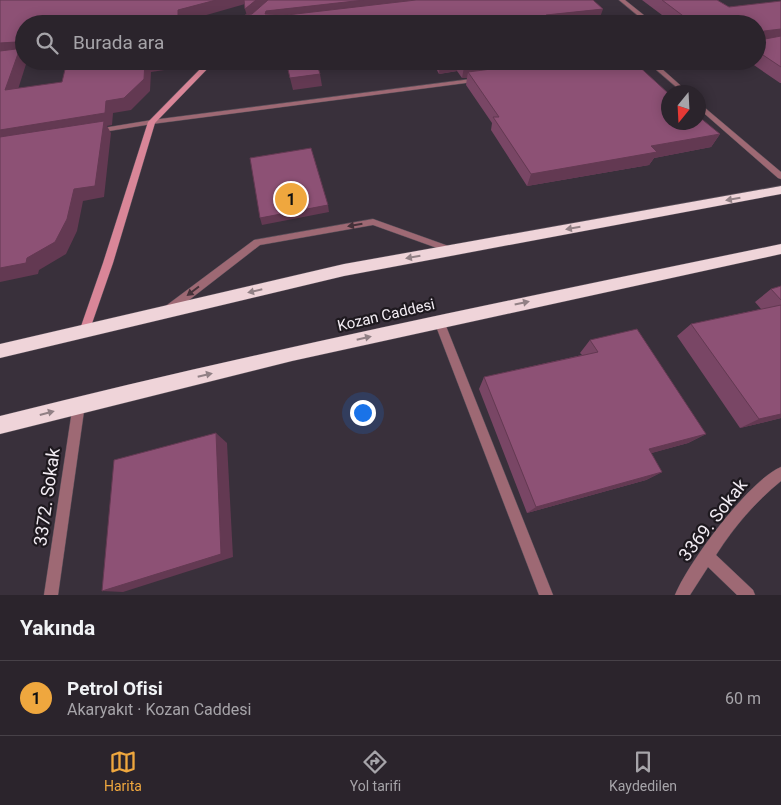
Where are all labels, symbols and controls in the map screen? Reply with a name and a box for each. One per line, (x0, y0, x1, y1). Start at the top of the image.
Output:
search box (15, 15, 766, 70)
icon: search (33, 29, 61, 57)
text: Burada ara (73, 31, 164, 54)
north arrow (661, 85, 706, 130)
pin: 1 (275, 180, 307, 218)
one-way arrow (725, 195, 741, 203)
one-way arrow (346, 222, 362, 230)
one-way arrow (565, 224, 581, 232)
one-way arrow (406, 253, 421, 261)
one-way arrow (186, 286, 200, 296)
one-way arrow (247, 287, 262, 295)
street label: Kozan Caddesi (336, 295, 436, 335)
one-way arrow (515, 299, 531, 307)
one-way arrow (356, 334, 371, 342)
one-way arrow (198, 371, 213, 379)
your location (350, 400, 376, 426)
one-way arrow (40, 408, 55, 416)
street label: 3372. Sokak (29, 446, 64, 547)
street label: 3369. Sokak (674, 474, 752, 565)
text: Yakında (20, 616, 95, 640)
text: Petrol Ofisi (67, 677, 163, 700)
text: 1 (31, 689, 41, 708)
text: 60 m (725, 689, 761, 708)
text: Akaryakıt · Kozan Caddesi (67, 700, 251, 719)
tab: Harita (104, 748, 142, 794)
tab: Yol tarifi (350, 748, 401, 794)
tab: Kaydedilen (609, 748, 677, 794)

